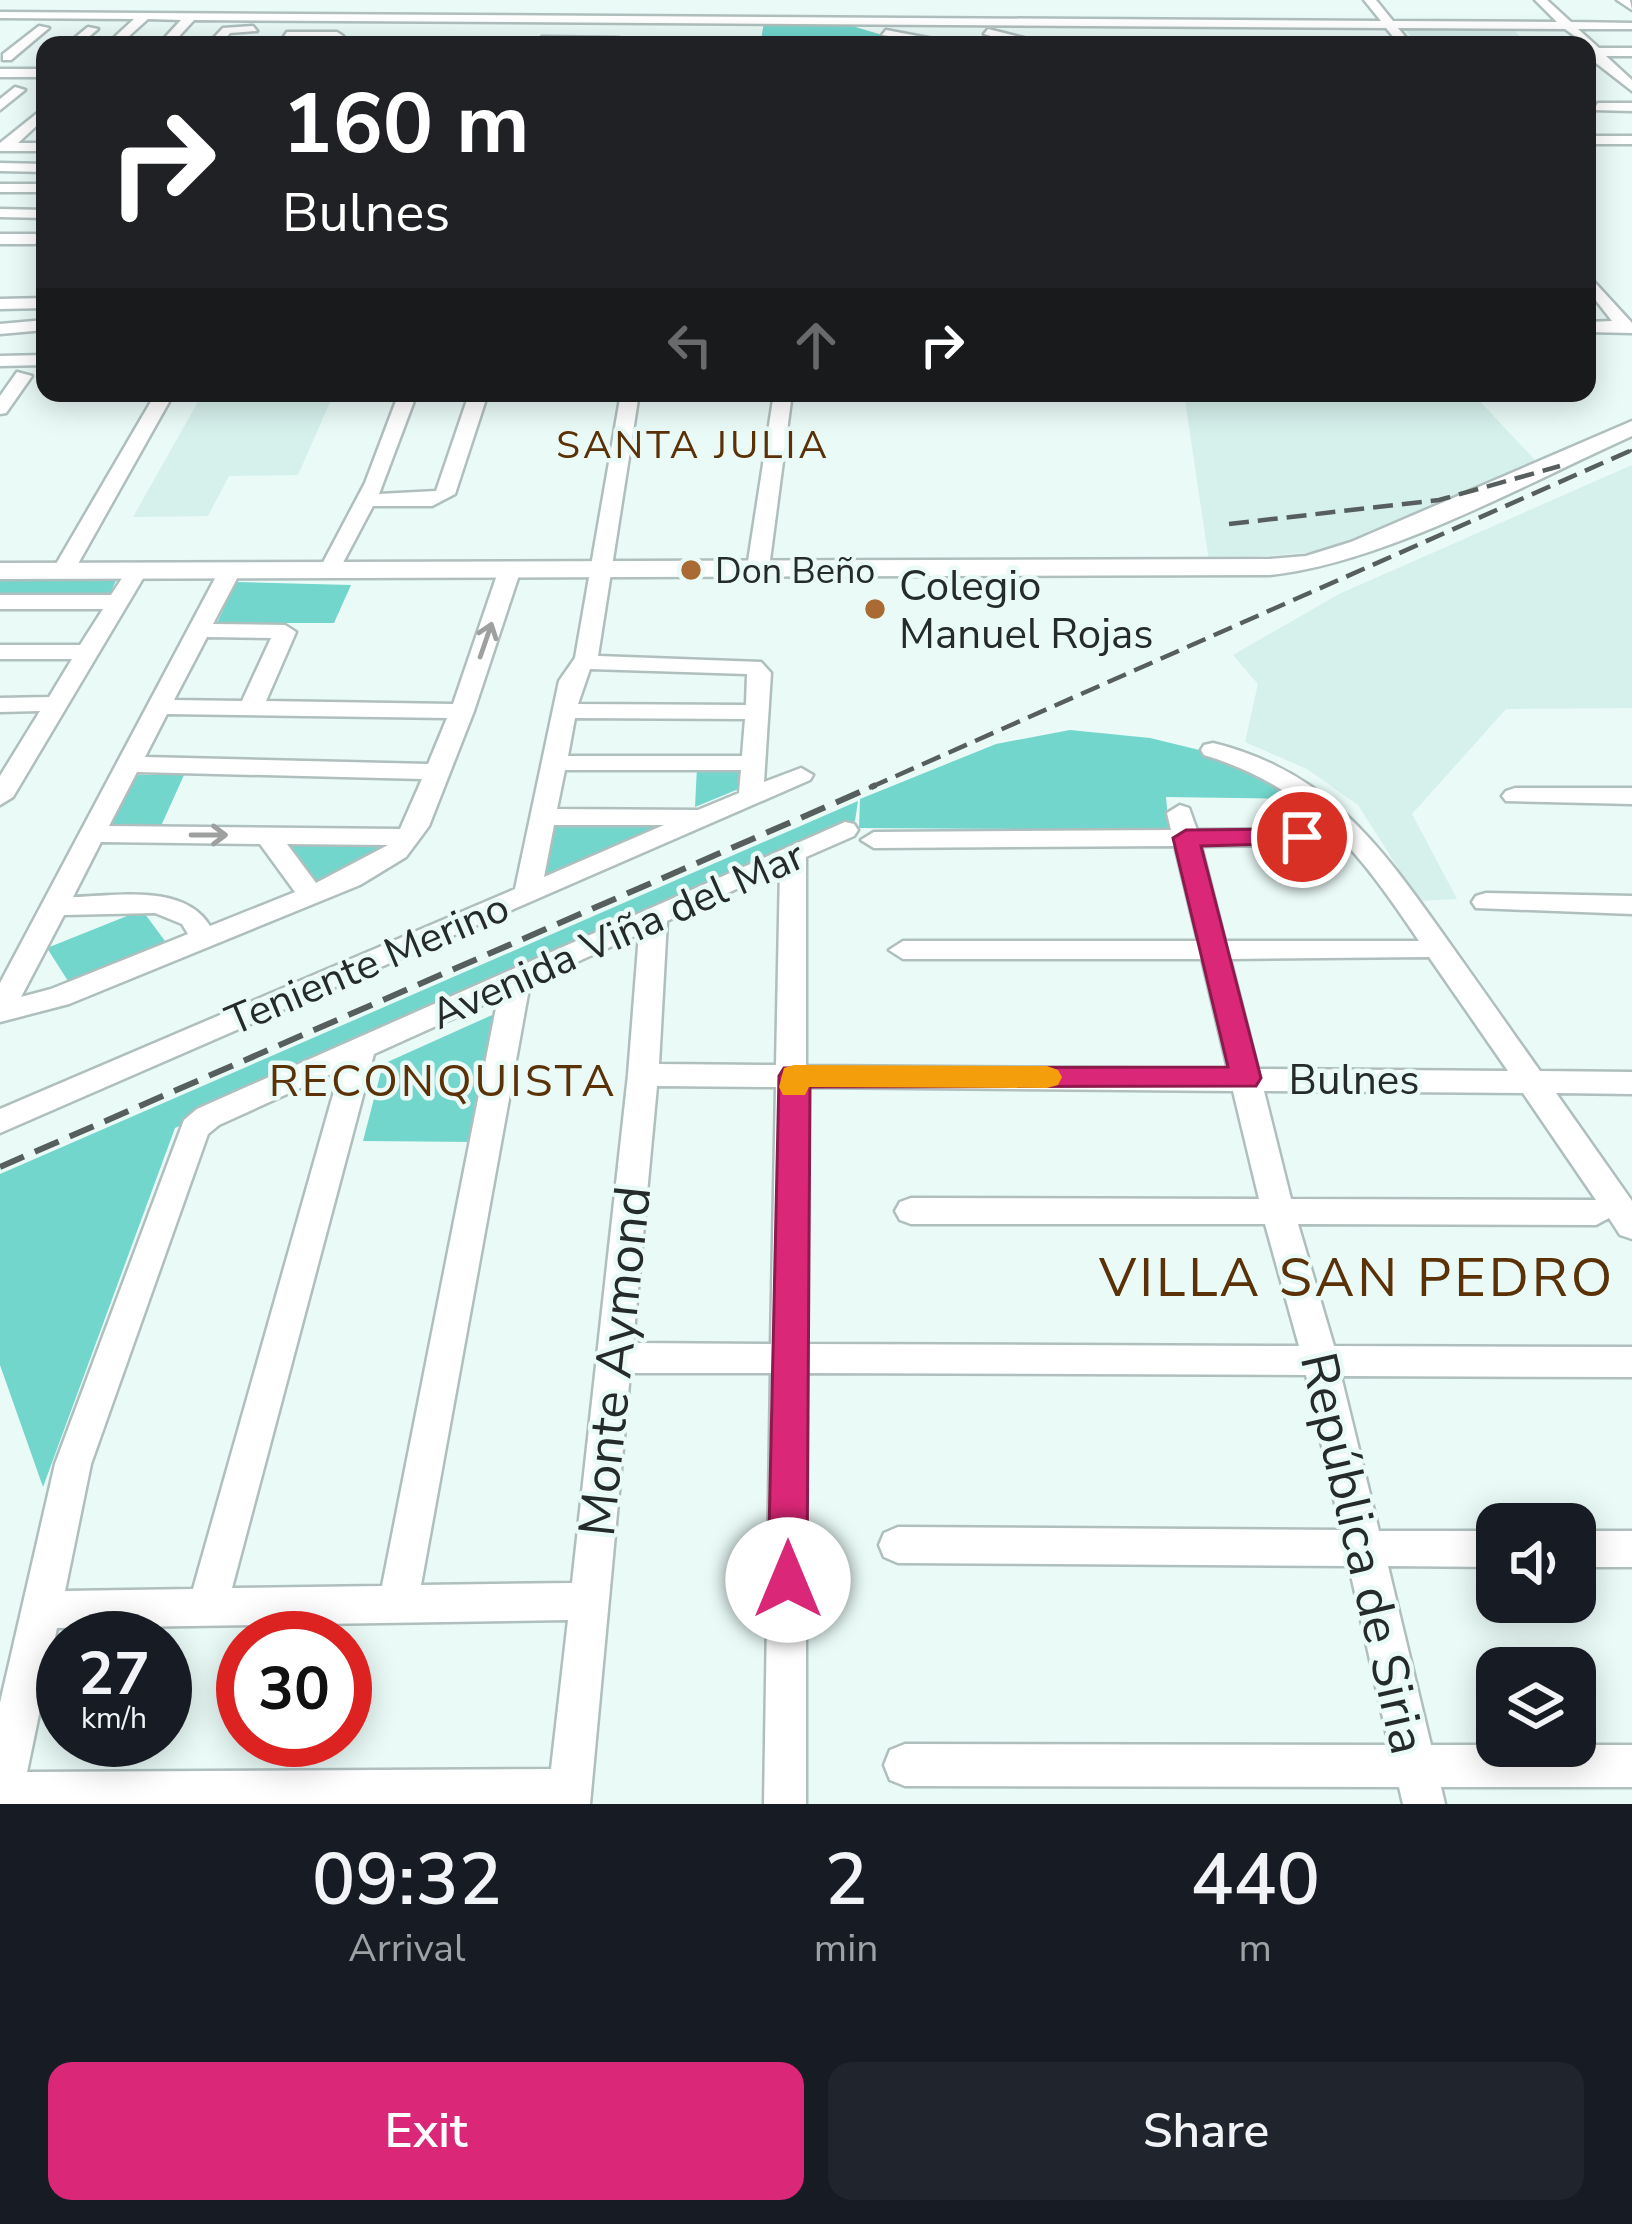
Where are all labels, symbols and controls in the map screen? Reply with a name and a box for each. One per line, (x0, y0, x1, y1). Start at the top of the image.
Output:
text: 160 m (282, 67, 530, 182)
icon: right (84, 84, 240, 240)
text: Bulnes (282, 176, 450, 250)
icon: left (657, 312, 723, 378)
icon: ahead (783, 312, 849, 378)
icon: right (909, 312, 975, 378)
district label: SANTA JULIA (556, 419, 830, 472)
place label: Don Beño (715, 547, 875, 596)
marker: Don Beño (678, 557, 704, 583)
place label: Colegio Manuel Rojas (899, 558, 1154, 663)
marker: Colegio Manuel Rojas (862, 596, 888, 622)
one-way arrow (477, 622, 498, 659)
pin (1251, 786, 1353, 888)
icon: arrive (1269, 804, 1335, 870)
one-way arrow (189, 824, 228, 846)
street label: Avenida Viña del Mar (422, 827, 813, 1043)
street label: Teniente Merino (217, 879, 518, 1050)
district label: RECONQUISTA (269, 1051, 617, 1112)
street label: Bulnes (1289, 1052, 1419, 1109)
street label: Monte Aymond (562, 1183, 668, 1540)
district label: VILLA SAN PEDRO (1098, 1241, 1615, 1315)
street label: República de Siria (1283, 1346, 1443, 1761)
map controls (1476, 1503, 1596, 1767)
button: sound (1476, 1503, 1596, 1623)
position arrow (725, 1517, 851, 1643)
speed limit sign: 30 (216, 1611, 372, 1767)
text: 27 (78, 1633, 150, 1715)
button: layers (1476, 1647, 1596, 1767)
text: km/h (81, 1698, 147, 1739)
text: 09:32 (312, 1831, 502, 1929)
text: 2 (825, 1831, 868, 1929)
text: 440 (1190, 1831, 1320, 1929)
text: Arrival (348, 1922, 466, 1975)
text: min (814, 1922, 878, 1975)
text: m (1238, 1922, 1272, 1975)
button: Exit (48, 2062, 804, 2200)
button: Share (828, 2062, 1584, 2200)

